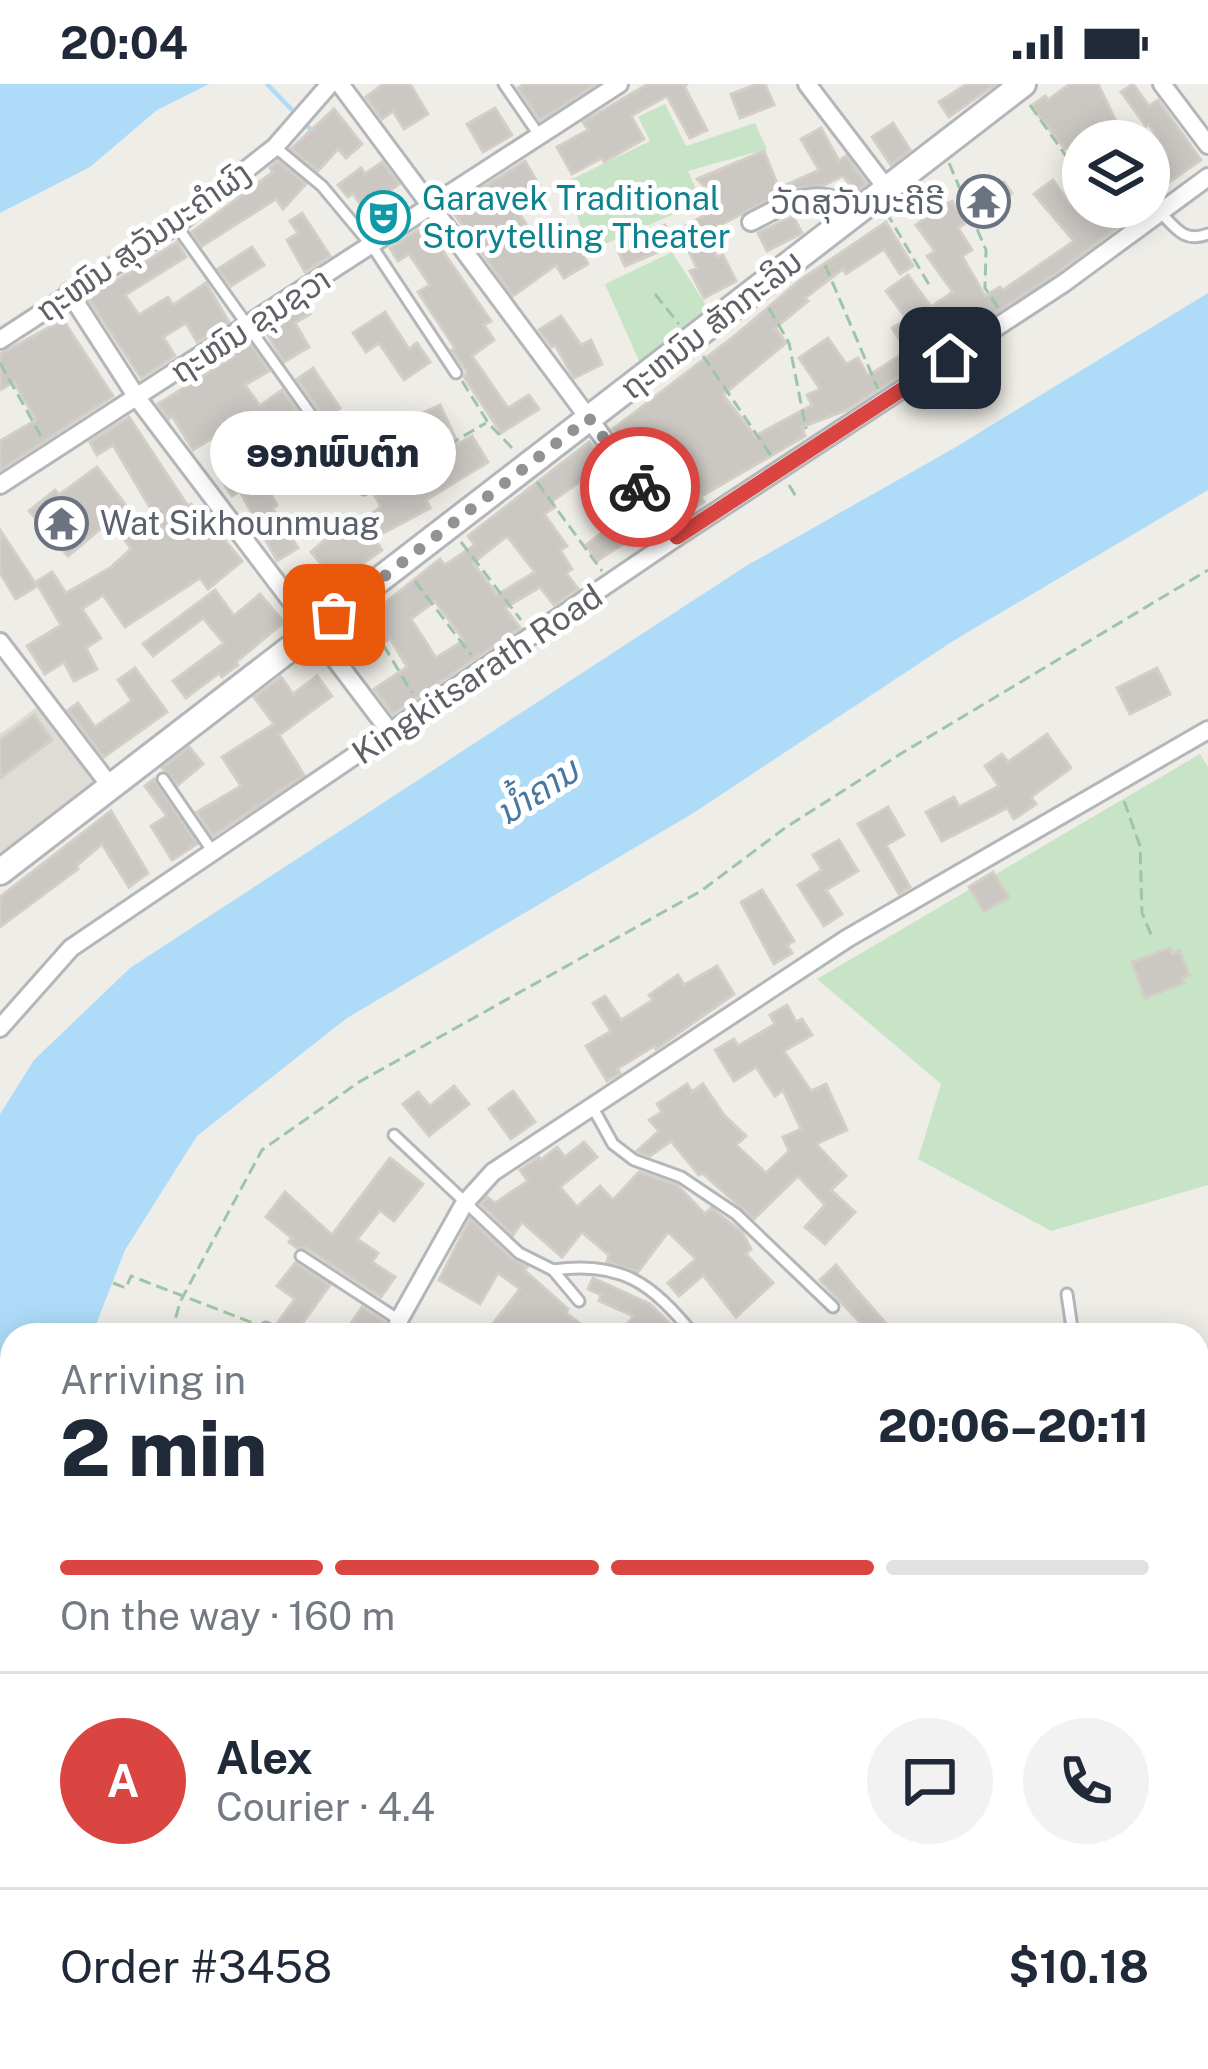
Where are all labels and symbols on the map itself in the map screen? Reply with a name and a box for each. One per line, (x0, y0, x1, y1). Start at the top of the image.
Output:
street label: ຖະໜົນ ສຸວັນນະຄໍາຜົງ (28, 153, 259, 332)
temple icon: ວັດສຸວັນນະຄີຣີ (956, 174, 1012, 230)
place label: Garavek Traditional Storytelling Theater (422, 179, 731, 255)
place label: ວັດສຸວັນນະຄີຣີ (771, 183, 945, 224)
theatre icon: Garavek Traditional Storytelling Theater (355, 189, 411, 245)
street label: ຖະຫນົນ ສັກກະລິນ (613, 241, 809, 407)
street label: ຖະໜົນ ຂຸນຊວາ (163, 259, 339, 393)
pin (899, 307, 1001, 409)
callout: ອອກພົບຕົກ (211, 411, 457, 495)
courier (580, 427, 700, 547)
temple icon: Wat Sikhounmuag (33, 495, 89, 551)
place label: Wat Sikhounmuag (100, 504, 380, 542)
pin (283, 564, 385, 666)
street label: Kingkitsarath Road (345, 576, 609, 772)
water label: ນ້ຳຄານ (485, 743, 588, 833)

